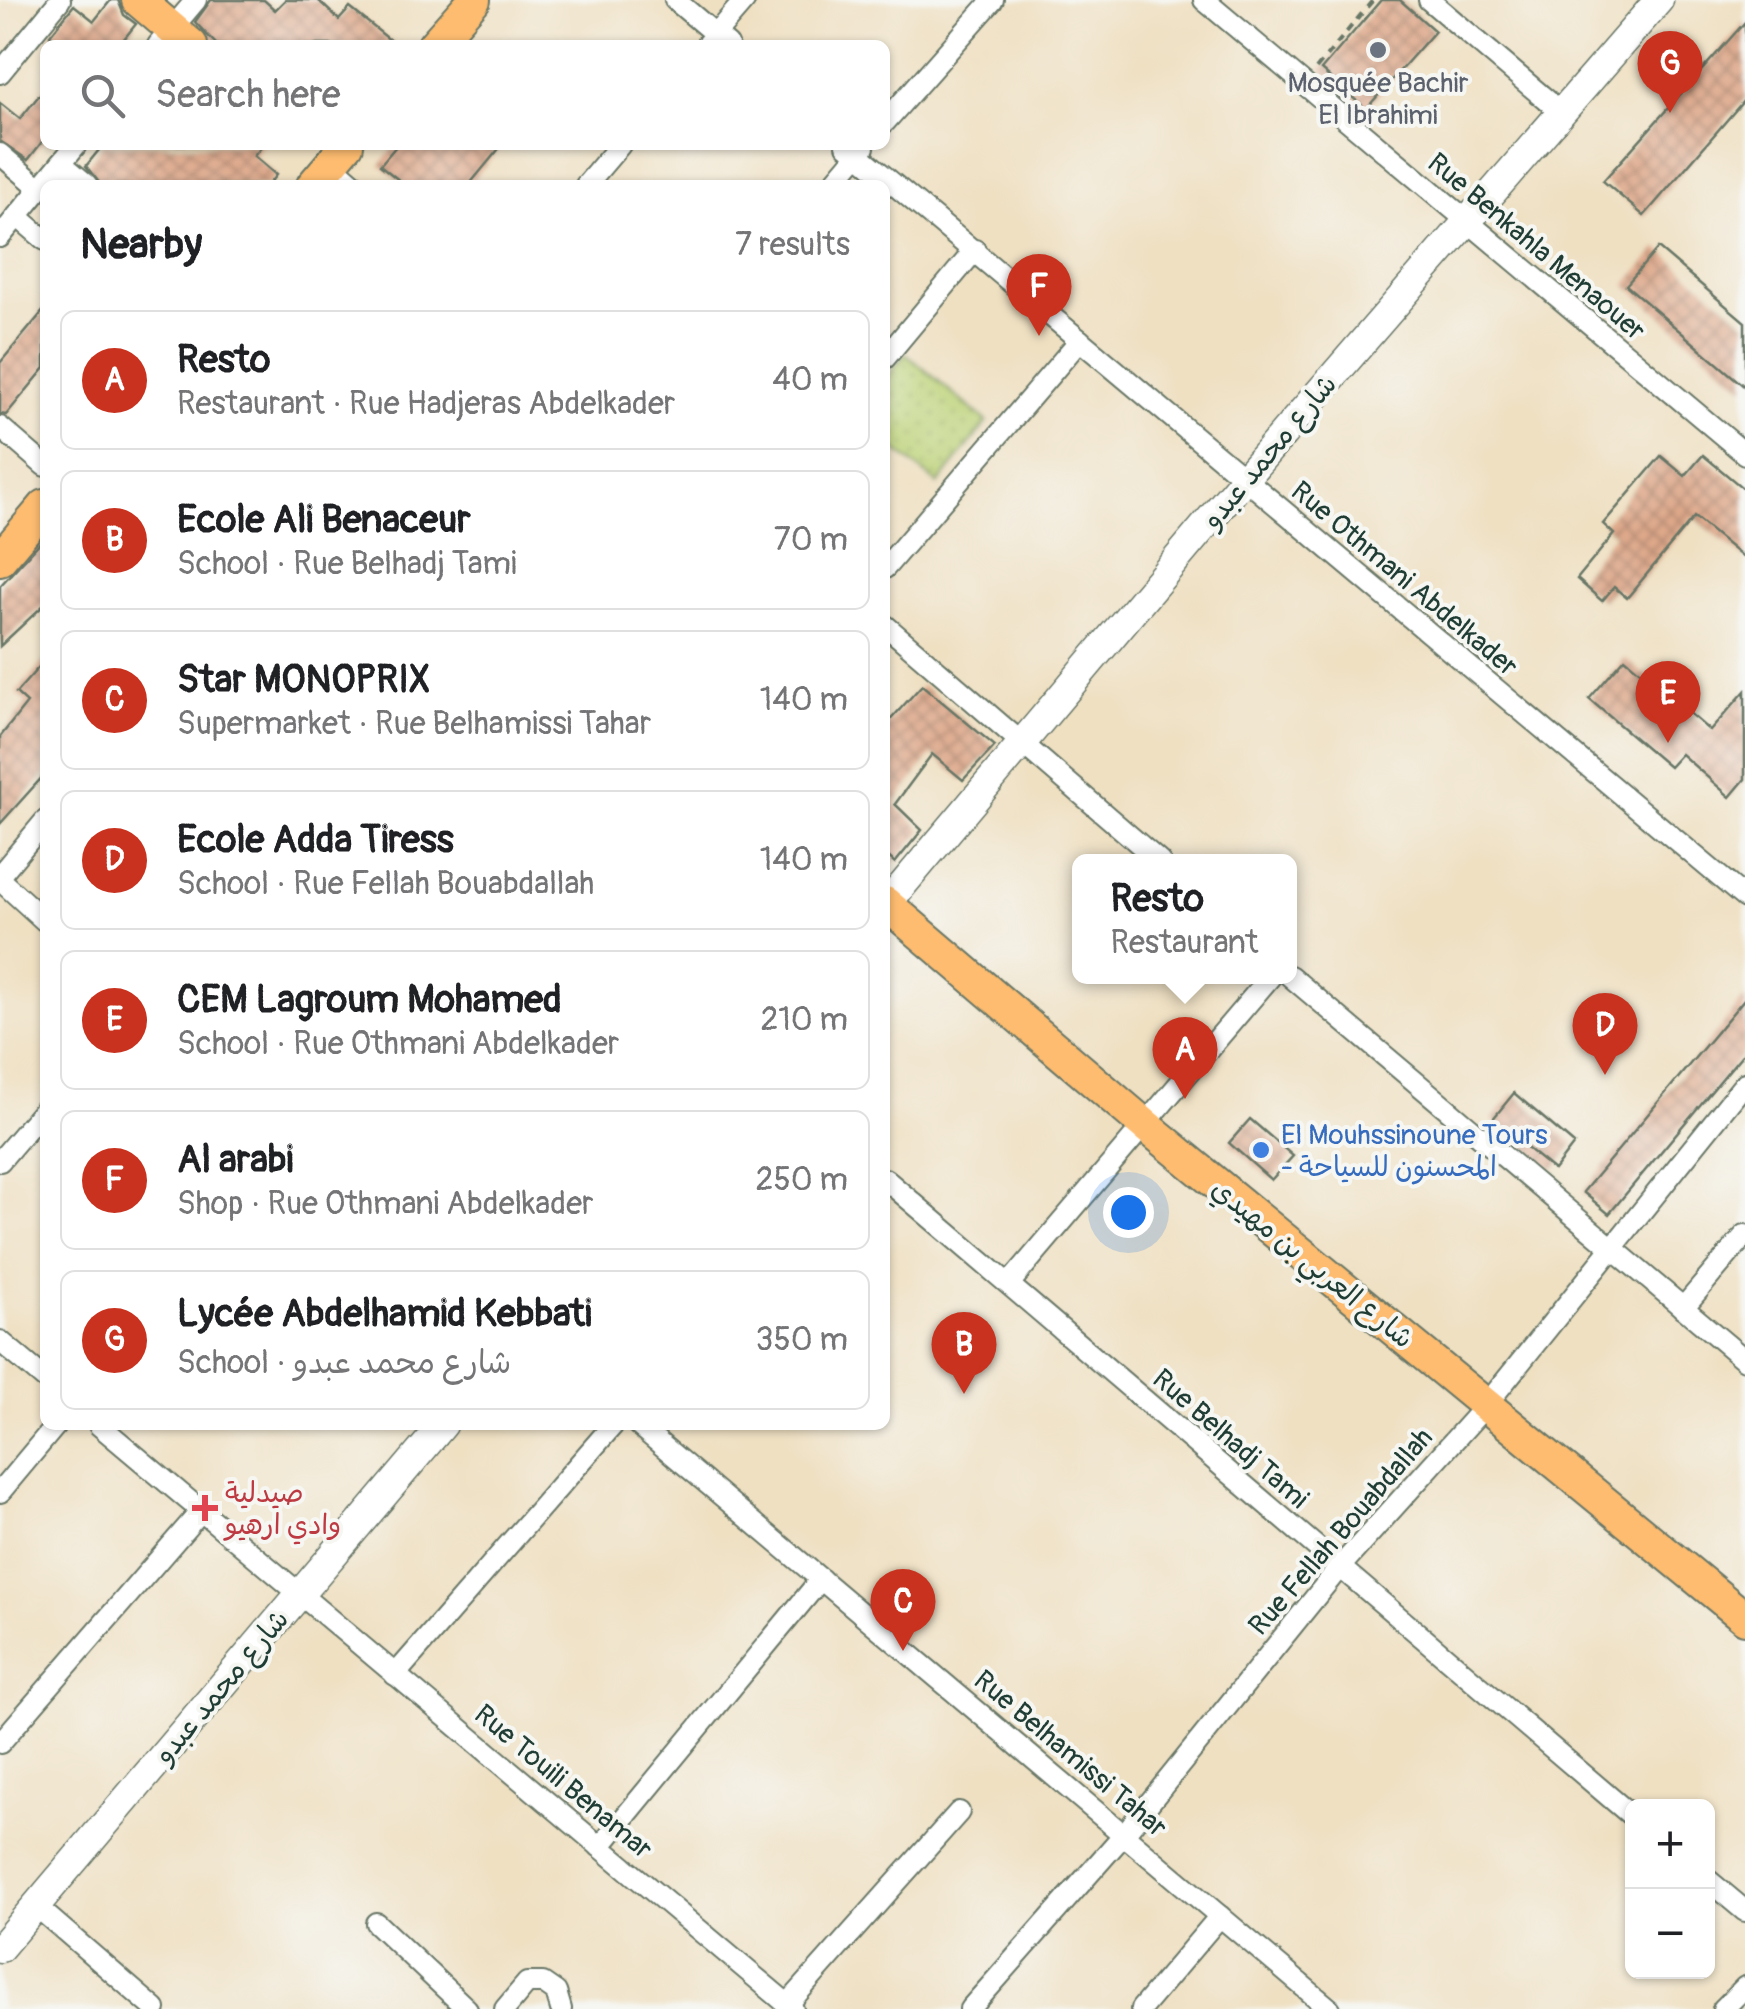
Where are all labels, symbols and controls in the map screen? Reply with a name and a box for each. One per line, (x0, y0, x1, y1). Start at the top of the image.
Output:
pin: G (1638, 31, 1702, 113)
marker: Mosquée Bachir El Ibrahimi (1367, 39, 1389, 61)
search box (40, 40, 890, 150)
place label: Mosquée Bachir El Ibrahimi (1287, 66, 1469, 133)
icon: search (75, 68, 130, 123)
text: Search here (155, 71, 341, 119)
street label: Rue Benkahla Menaouer (1420, 146, 1652, 349)
text: Nearby (80, 219, 202, 271)
text: 7 results (735, 225, 850, 265)
pin: F (1006, 254, 1072, 336)
text: Resto (177, 336, 270, 384)
text: A (104, 360, 125, 400)
text: 40 m (772, 360, 848, 400)
street label: شارع محمد عبدو (1195, 368, 1346, 538)
text: Restaurant · Rue Hadjeras Abdelkader (177, 384, 675, 424)
street label: Rue Othmani Abdelkader (1284, 474, 1525, 684)
text: Ecole Ali Benaceur (177, 496, 471, 544)
text: B (105, 520, 124, 560)
text: 70 m (774, 520, 848, 560)
text: School · Rue Belhadj Tami (177, 544, 517, 584)
text: Star MONOPRIX (177, 656, 431, 704)
pin: E (1636, 660, 1700, 743)
text: C (105, 680, 124, 720)
text: 140 m (760, 680, 848, 720)
text: Supermarket · Rue Belhamissi Tahar (177, 704, 651, 744)
text: Ecole Adda Tiress (177, 816, 454, 864)
text: D (104, 840, 125, 880)
text: 140 m (760, 840, 848, 880)
popup (1072, 854, 1297, 984)
text: School · Rue Fellah Bouabdallah (177, 864, 594, 904)
text: Resto (1111, 875, 1204, 923)
text: Restaurant (1111, 923, 1258, 963)
text: CEM Lagroum Mohamed (177, 976, 562, 1024)
pin: D (1572, 992, 1638, 1075)
text: E (106, 1000, 123, 1040)
text: 210 m (760, 1000, 848, 1040)
pin: A (1152, 1016, 1218, 1099)
text: School · Rue Othmani Abdelkader (177, 1024, 619, 1064)
place label: El Mouhssinoune Tours - المحسنون للسياحة (1281, 1118, 1548, 1185)
text: Al arabi (177, 1136, 293, 1184)
marker: El Mouhssinoune Tours - المحسنون للسياحة (1250, 1139, 1272, 1161)
text: F (105, 1160, 124, 1200)
text: 250 m (756, 1160, 848, 1200)
street label: شارع العربي بن مهيدي (1200, 1172, 1420, 1361)
text: Shop · Rue Othmani Abdelkader (177, 1184, 593, 1224)
your location (1103, 1187, 1154, 1238)
text: Lycée Abdelhamid Kebbati (177, 1290, 592, 1338)
pin: B (932, 1312, 996, 1394)
text: G (104, 1320, 125, 1360)
text: 350 m (756, 1320, 848, 1360)
text: School · شارع محمد عبدو (177, 1343, 511, 1383)
street label: Rue Belhadj Tami (1145, 1362, 1315, 1517)
street label: Rue Fellah Bouabdallah (1241, 1421, 1441, 1643)
place label: صيدلية وادي ارهيو (223, 1476, 341, 1545)
marker: صيدلية وادي ارهيو (194, 1497, 216, 1519)
pin: C (870, 1568, 936, 1651)
street label: شارع محمد عبدو (147, 1603, 298, 1773)
street label: Rue Belhamissi Tahar (966, 1663, 1174, 1845)
street label: Rue Touili Benamar (467, 1697, 659, 1867)
map controls (1625, 1799, 1715, 1979)
button: + (1625, 1799, 1715, 1889)
button: − (1625, 1889, 1715, 1979)

